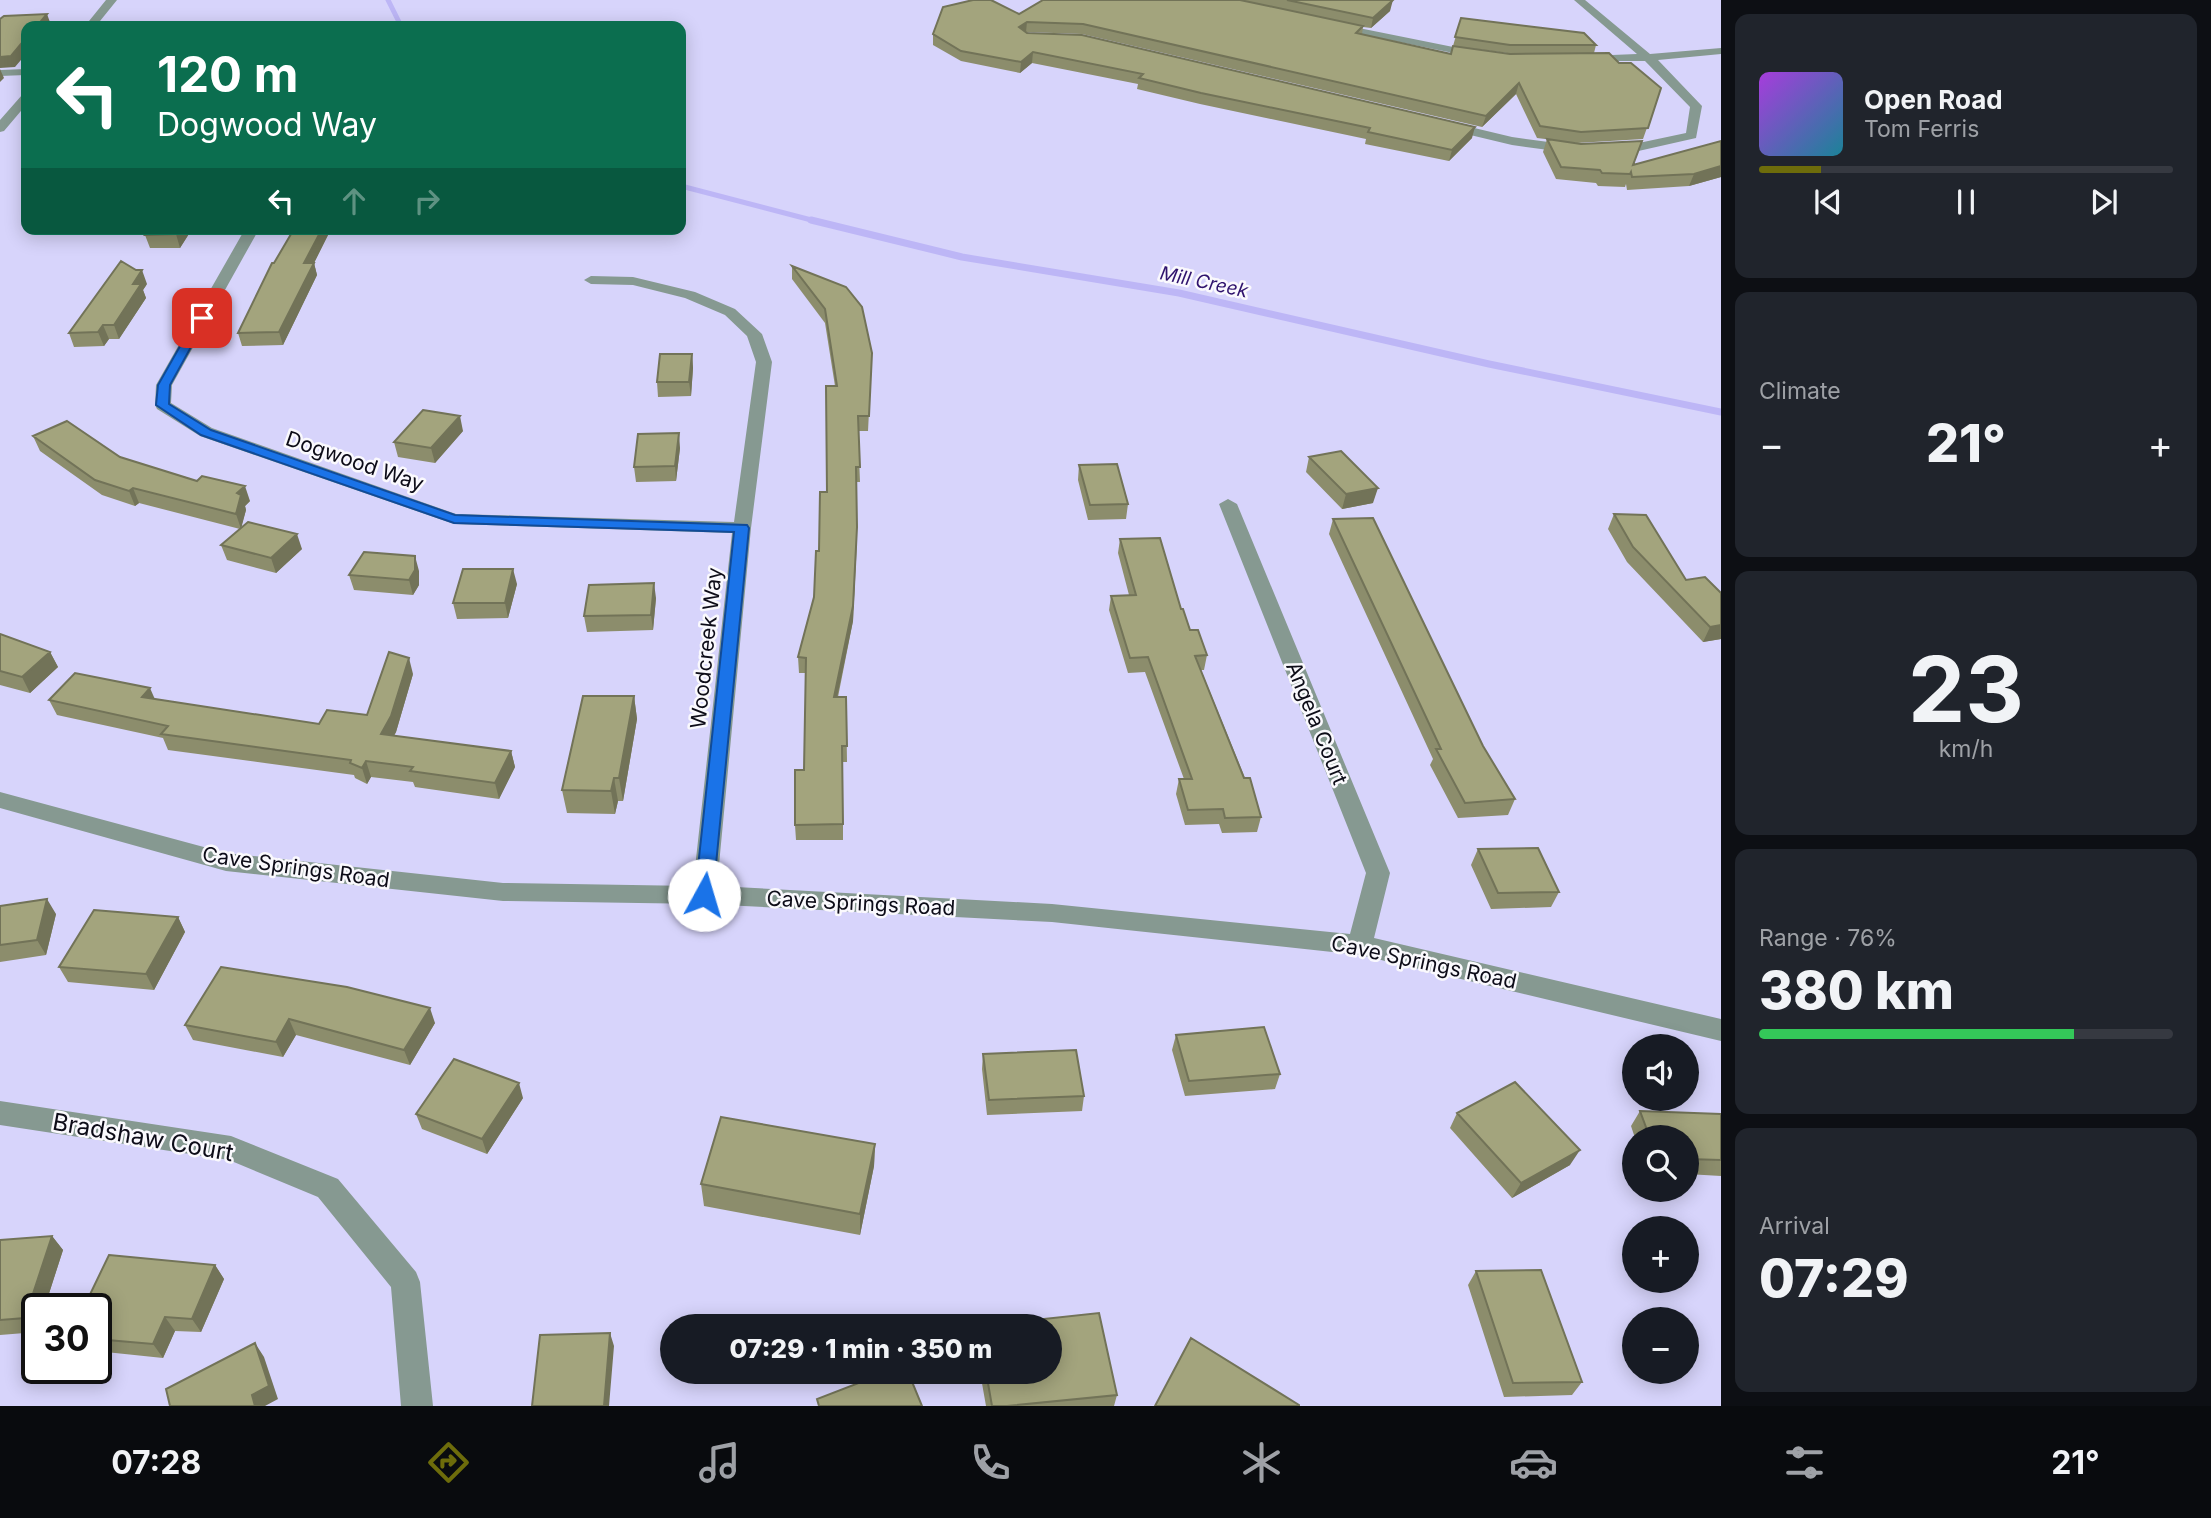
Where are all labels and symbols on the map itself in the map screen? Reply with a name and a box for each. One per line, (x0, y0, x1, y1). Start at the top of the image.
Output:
water label: Mill Creek (1158, 261, 1251, 303)
pin (172, 288, 232, 348)
street label: Dogwood Way (283, 426, 427, 496)
street label: Woodcreek Way (685, 566, 727, 730)
street label: Angela Court (1281, 658, 1353, 788)
street label: Cave Springs Road (201, 841, 391, 893)
position arrow (667, 858, 741, 932)
street label: Cave Springs Road (766, 886, 956, 920)
street label: Cave Springs Road (1329, 930, 1519, 994)
street label: Bradshaw Court (50, 1107, 236, 1167)
speed limit sign: 30 (21, 1293, 112, 1384)

